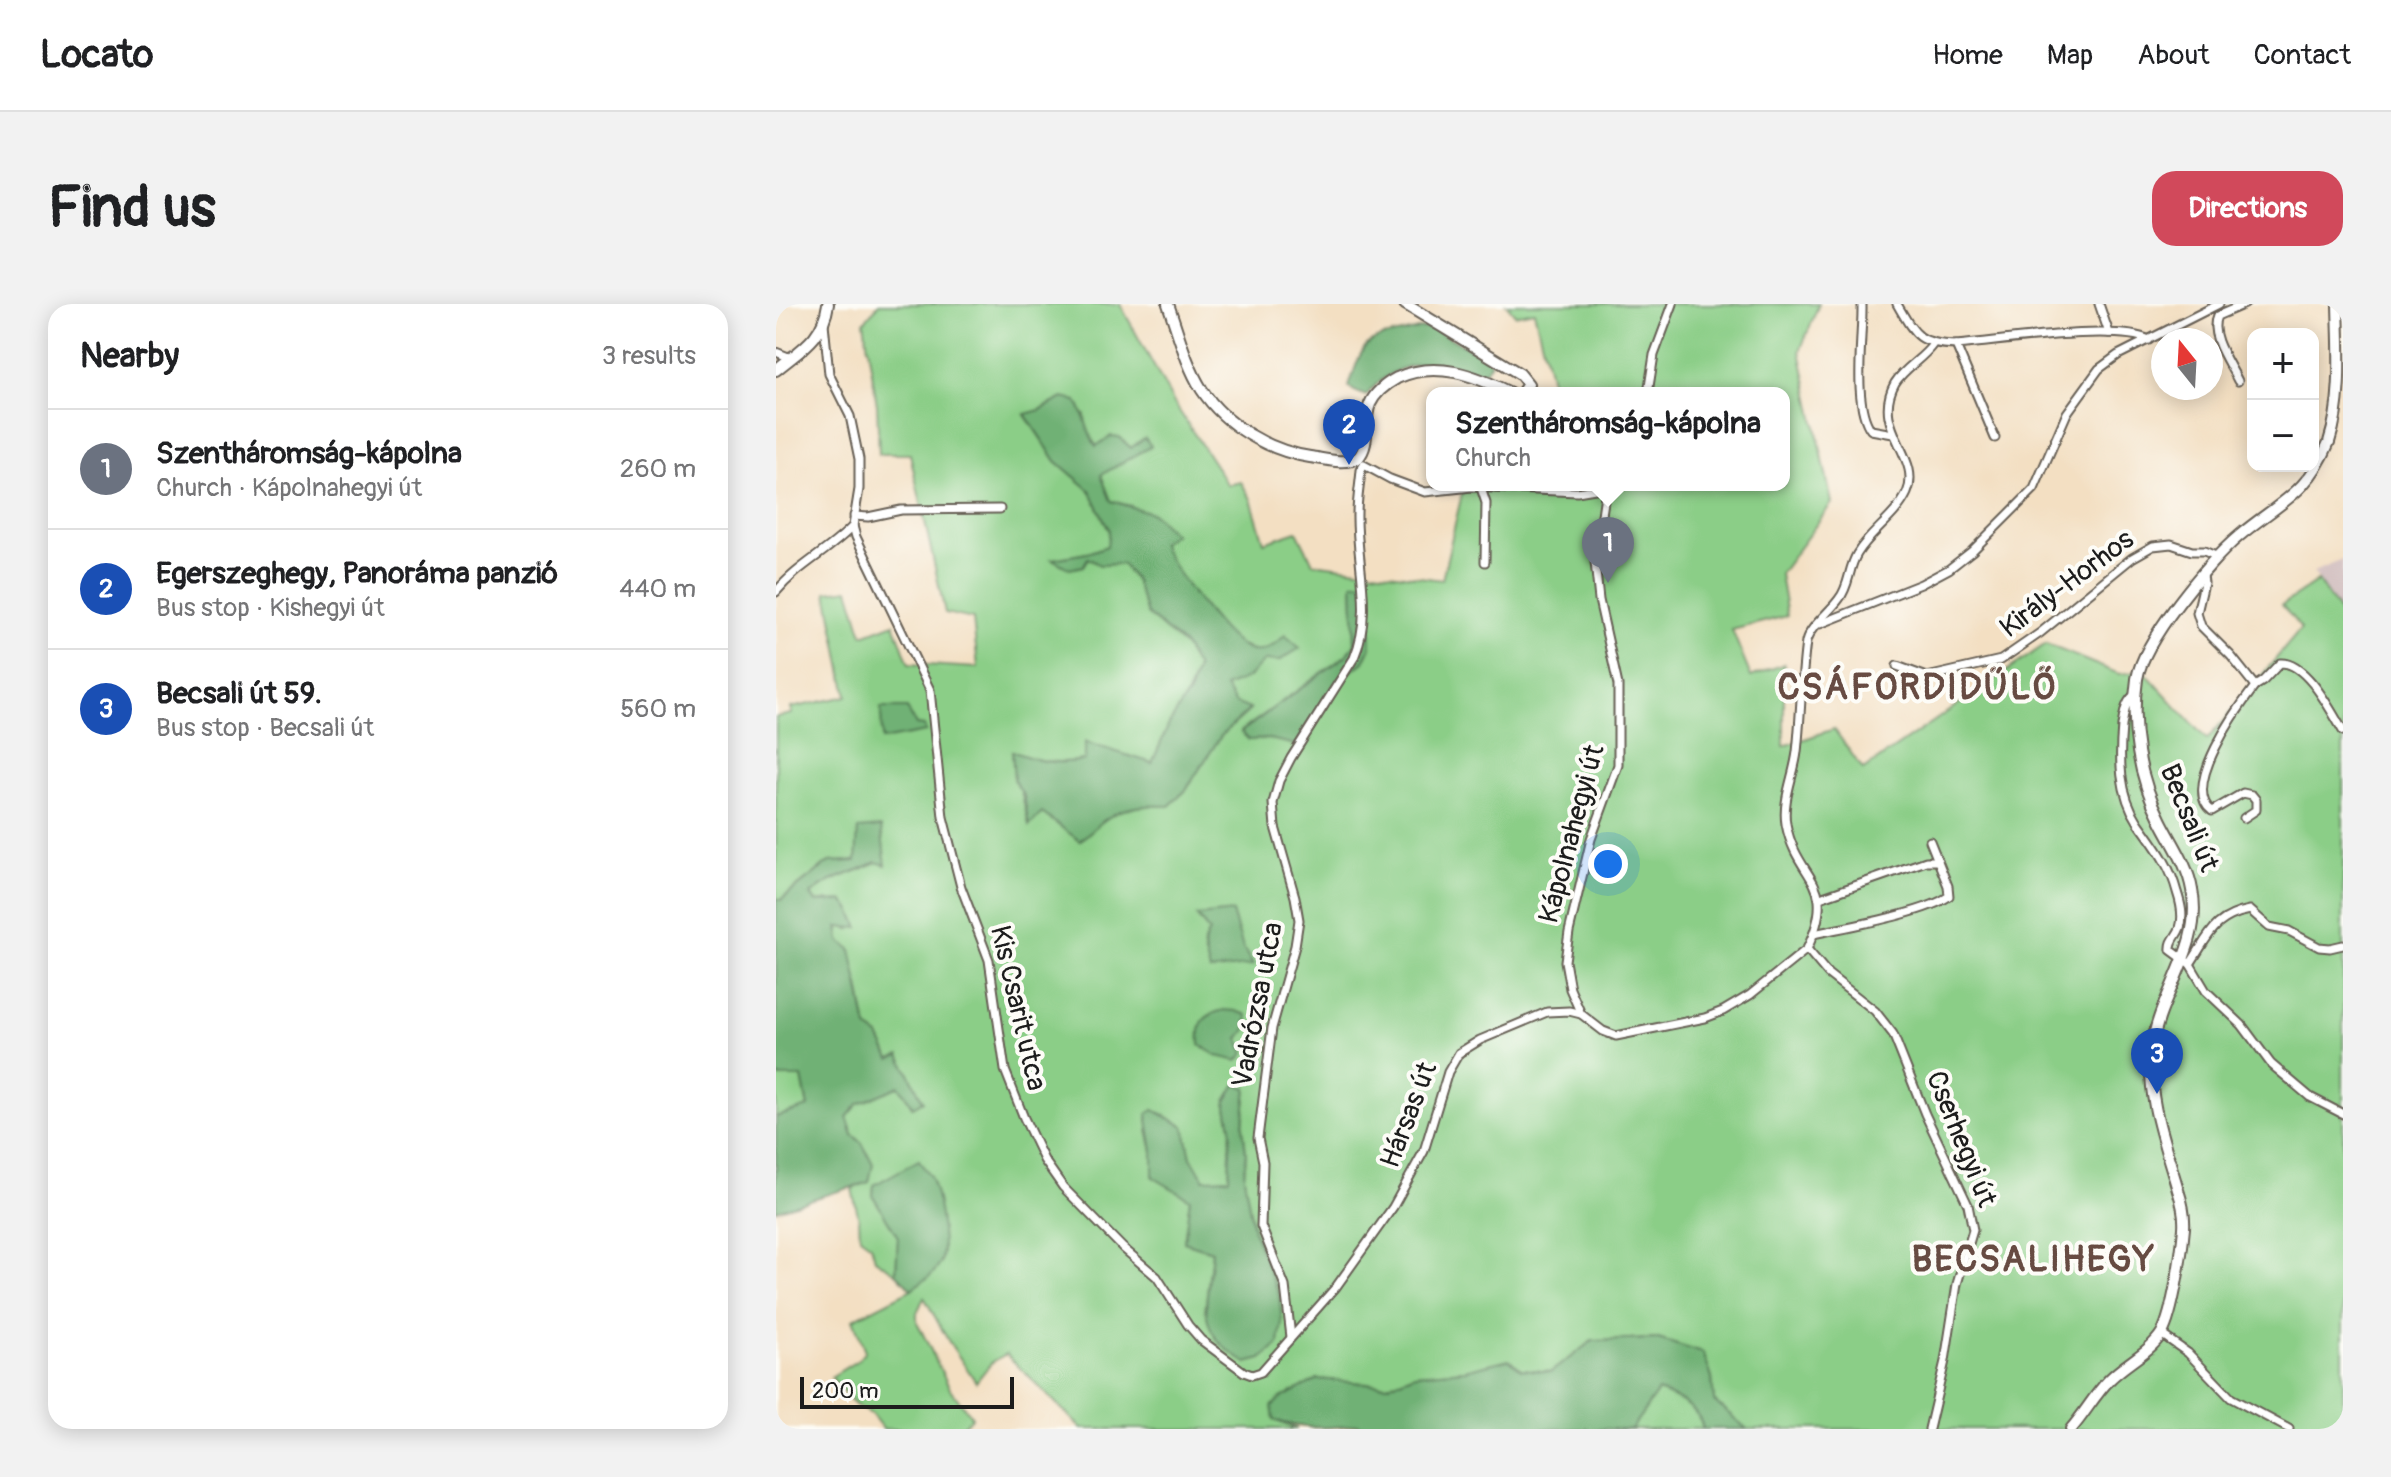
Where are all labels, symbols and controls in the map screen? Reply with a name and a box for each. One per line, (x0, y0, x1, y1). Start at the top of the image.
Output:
text: Locato (40, 31, 153, 79)
text: Home (1932, 38, 2003, 73)
text: Map (2047, 38, 2093, 73)
text: About (2137, 38, 2210, 73)
text: Contact (2254, 38, 2351, 73)
button: Directions (2152, 171, 2343, 246)
text: Find us (48, 174, 216, 243)
north arrow (2151, 328, 2223, 400)
map controls (2247, 328, 2319, 472)
button: + (2247, 328, 2319, 400)
text: Nearby (80, 335, 179, 378)
text: 3 results (602, 340, 696, 372)
popup (1426, 387, 1790, 491)
pin: 2 (1323, 399, 1375, 465)
button: − (2247, 400, 2319, 472)
text: Szentháromság-kápolna (1455, 405, 1761, 442)
text: Szentháromság-kápolna (156, 435, 462, 472)
text: Church (1455, 442, 1531, 474)
text: 1 (101, 453, 111, 485)
text: 260 m (620, 453, 696, 485)
text: Church · Kápolnahegyi út (156, 472, 422, 504)
pin: 1 (1582, 517, 1634, 583)
street label: Király-Horhos (1993, 522, 2141, 646)
text: Egerszeghegy, Panoráma panzió (156, 555, 558, 592)
text: 2 (99, 573, 113, 605)
text: 440 m (619, 573, 696, 605)
text: Bus stop · Kishegyi út (156, 592, 385, 624)
district label: CSÁFORDIDŰLŐ (1777, 664, 2059, 710)
text: Becsali út 59. (156, 675, 322, 712)
text: 3 (99, 693, 113, 725)
text: 560 m (620, 693, 696, 725)
text: Bus stop · Becsali út (156, 712, 374, 744)
street label: Kápolnahegyi út (1531, 740, 1613, 927)
street label: Becsali út (2152, 759, 2227, 878)
your location (1588, 844, 1628, 884)
street label: Vadrózsa utca (1225, 919, 1291, 1091)
street label: Kis Csarit utca (982, 922, 1054, 1094)
pin: 3 (2131, 1028, 2183, 1094)
street label: Hársas út (1373, 1056, 1445, 1173)
street label: Cserhegyi út (1918, 1066, 2004, 1213)
district label: BECSALIHEGY (1912, 1237, 2156, 1282)
scale bar (800, 1373, 1014, 1409)
text: 200 m (812, 1377, 879, 1405)

